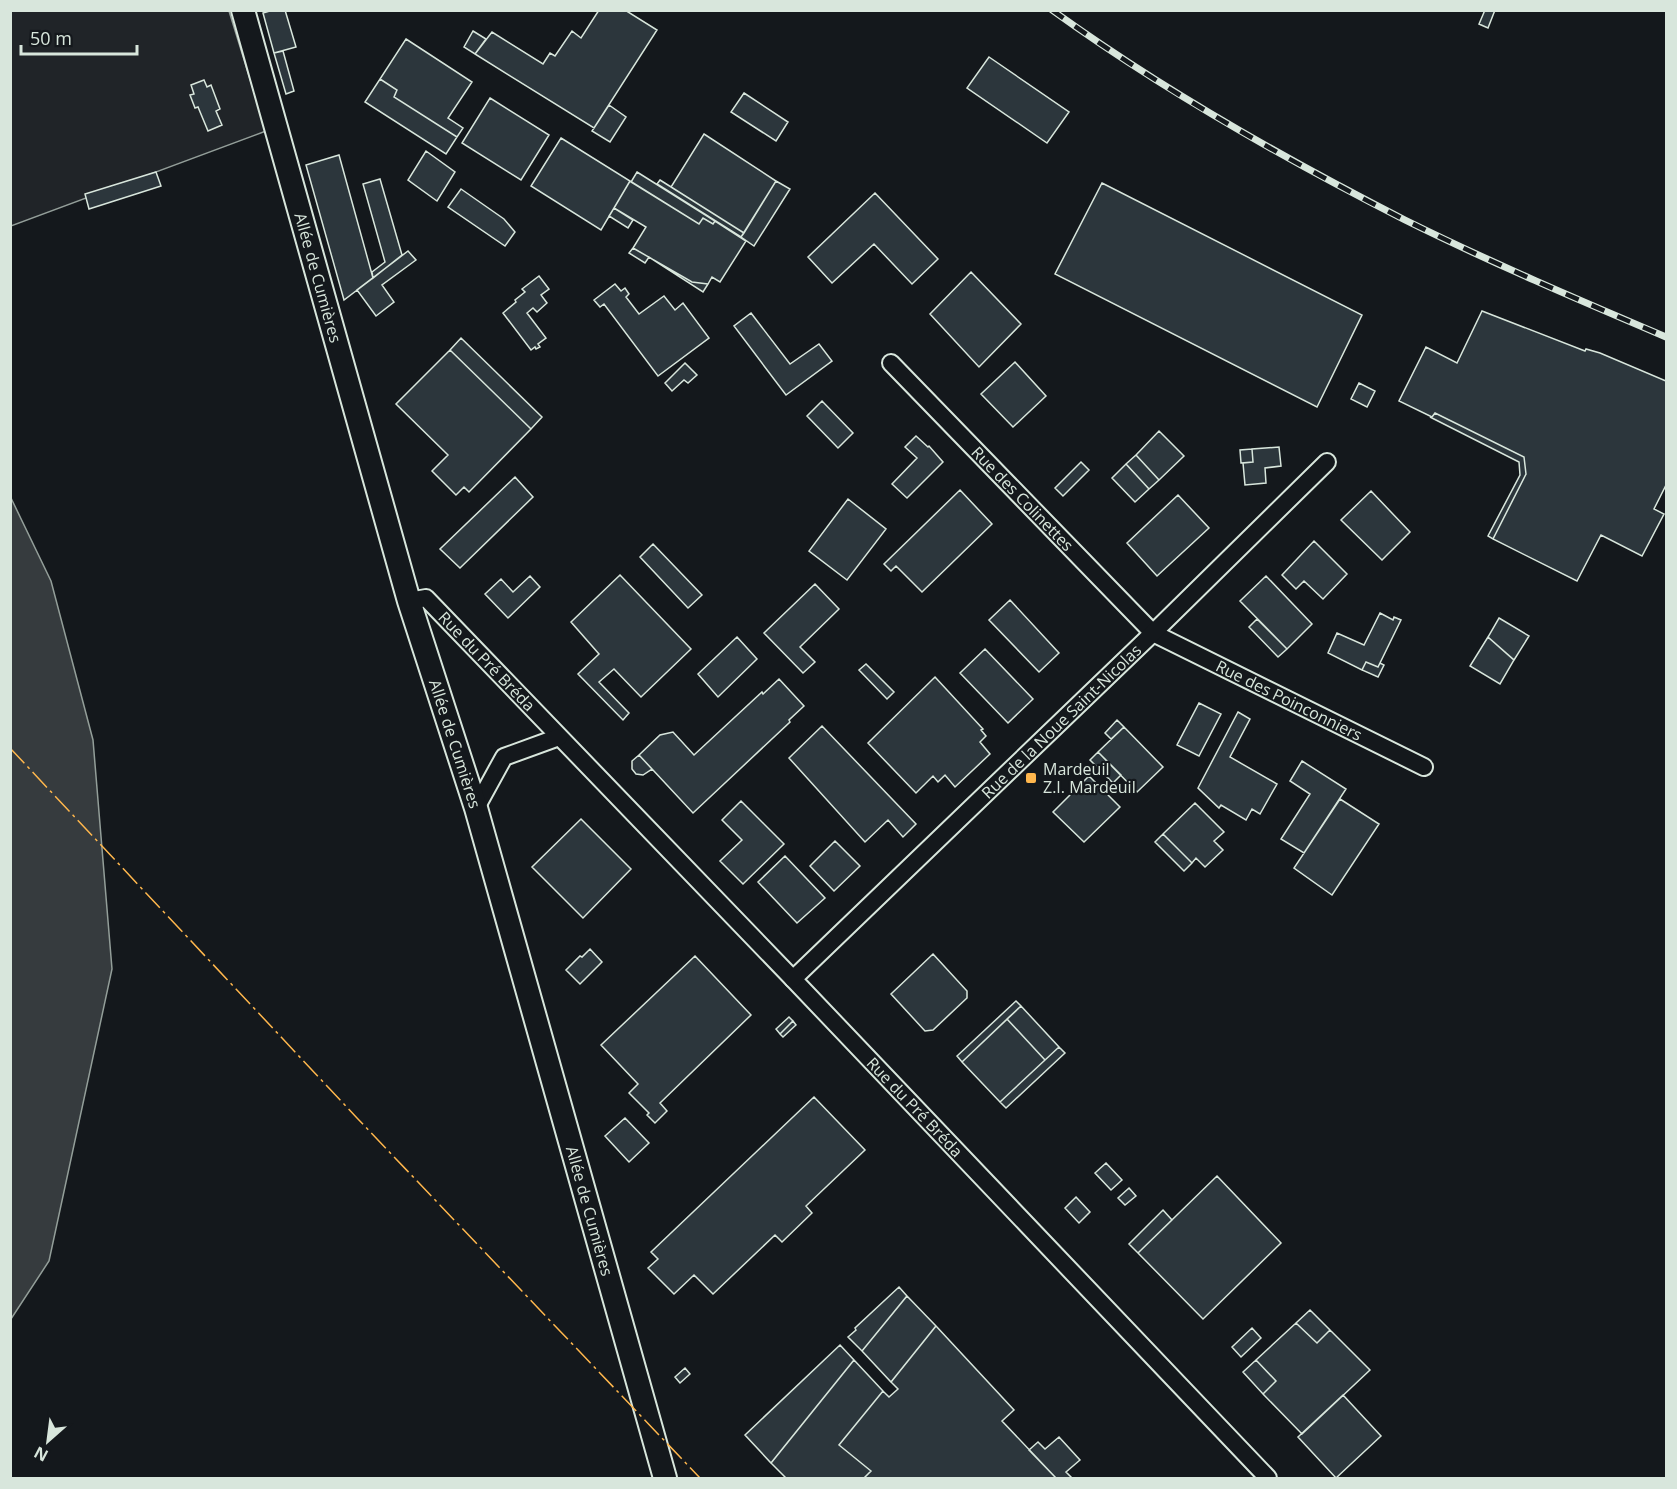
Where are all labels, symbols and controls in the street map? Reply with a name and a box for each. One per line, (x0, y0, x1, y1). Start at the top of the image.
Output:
scale bar (21, 18, 136, 56)
text: 50 m (30, 26, 72, 50)
street label: Allée de Cumières (289, 210, 347, 345)
street label: Rue des Colinettes (967, 441, 1079, 556)
street label: Rue du Pré Bréda (434, 607, 540, 716)
street label: Rue de la Noue Saint-Nicolas (977, 639, 1146, 803)
street label: Rue des Poinconniers (1212, 655, 1366, 746)
street label: Allée de Cumières (424, 677, 486, 811)
place label: Mardeuil Z.I. Mardeuil (1043, 758, 1136, 798)
marker: Mardeuil Z.I. Mardeuil (1024, 771, 1038, 785)
street label: Rue du Pré Bréda (862, 1052, 968, 1162)
street label: Allée de Cumières (561, 1143, 618, 1278)
north arrow (18, 1411, 78, 1471)
text: N (30, 1441, 52, 1467)

